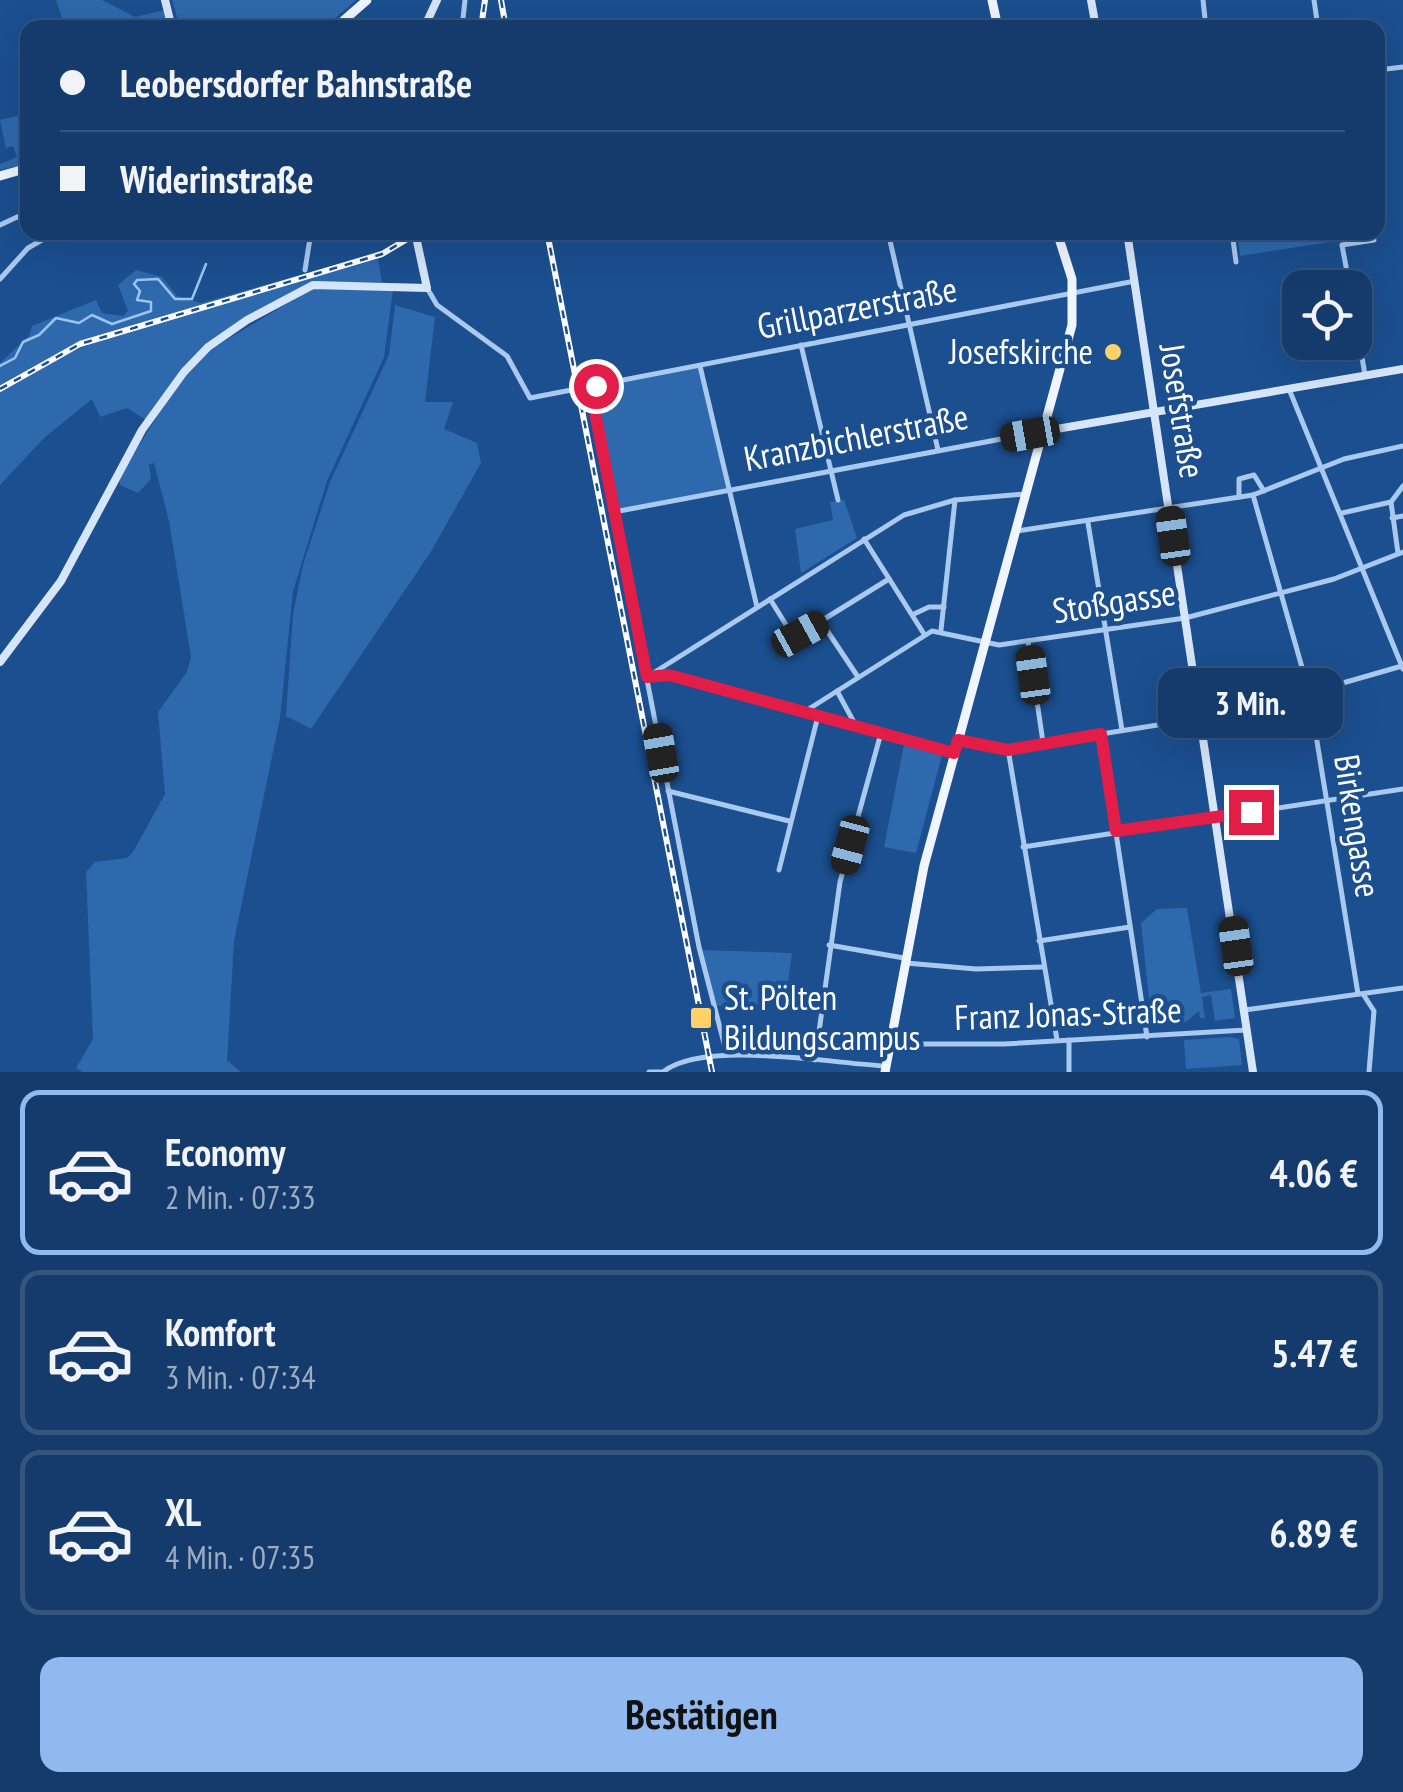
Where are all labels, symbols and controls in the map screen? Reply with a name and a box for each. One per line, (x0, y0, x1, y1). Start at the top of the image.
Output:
text: Leobersdorfer Bahnstraße (120, 58, 472, 107)
text: Widerinstraße (120, 154, 314, 203)
street label: Grillparzerstraße (753, 265, 961, 349)
map controls (1282, 270, 1372, 360)
button: locate (1282, 270, 1372, 360)
place label: Josefskirche (948, 328, 1093, 374)
street label: Josefstraße (1150, 339, 1216, 481)
marker: Josefskirche (1102, 341, 1124, 363)
route start (574, 364, 619, 409)
street label: Kranzbichlerstraße (740, 393, 972, 481)
car (998, 414, 1062, 454)
car (1154, 504, 1192, 568)
street label: Stoßgasse (1049, 569, 1179, 633)
car (766, 606, 834, 662)
car (1014, 643, 1052, 707)
callout: 3 Min. (1158, 667, 1344, 737)
text: 3 Min. (1215, 682, 1286, 724)
car (641, 721, 681, 785)
street label: Birkengasse (1324, 751, 1392, 901)
route end (1229, 790, 1274, 835)
car (828, 812, 872, 878)
car (1217, 914, 1255, 978)
place label: St. Pölten Bildungscampus (724, 974, 920, 1060)
street label: Franz Jonas-Straße (954, 986, 1182, 1040)
marker: St. Pölten Bildungscampus (688, 1005, 714, 1031)
text: Economy (165, 1127, 285, 1176)
icon: car (45, 1128, 135, 1218)
text: 4.06 € (1269, 1148, 1358, 1197)
text: 2 Min. · 07:33 (165, 1176, 316, 1218)
text: Komfort (165, 1307, 276, 1356)
icon: car (45, 1308, 135, 1398)
text: 5.47 € (1271, 1328, 1358, 1377)
text: 3 Min. · 07:34 (165, 1356, 316, 1398)
text: XL (165, 1487, 201, 1536)
icon: car (45, 1488, 135, 1578)
text: 6.89 € (1269, 1508, 1358, 1557)
text: 4 Min. · 07:35 (165, 1536, 316, 1578)
button: Bestätigen (40, 1657, 1363, 1772)

